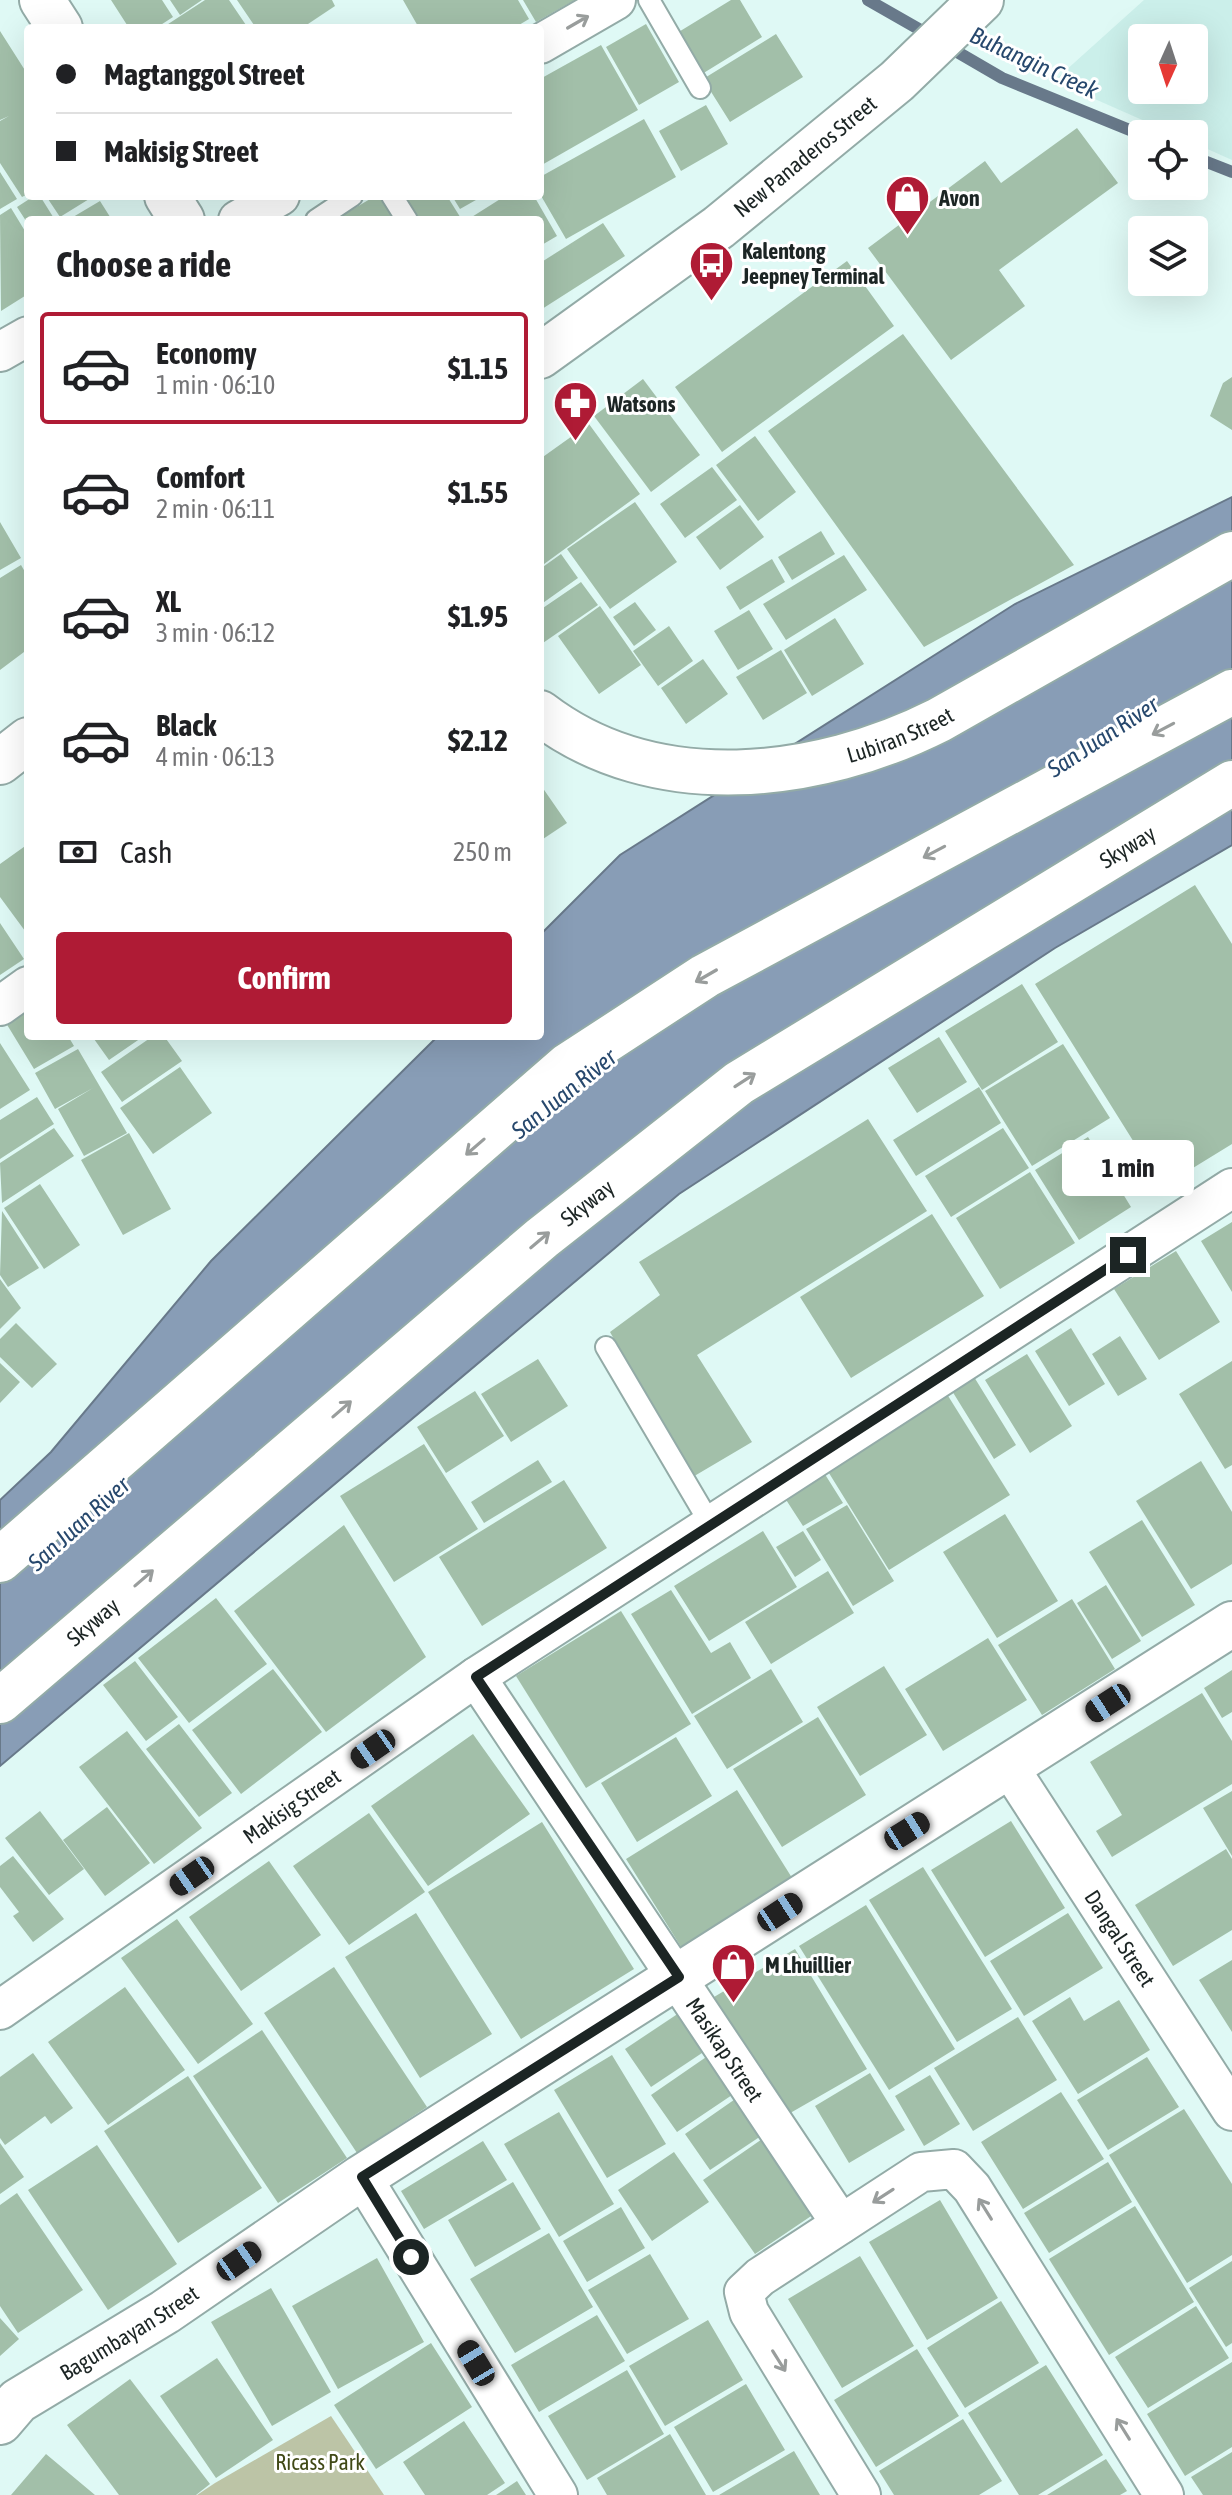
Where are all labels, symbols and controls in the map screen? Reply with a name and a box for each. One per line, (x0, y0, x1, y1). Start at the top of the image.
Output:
one-way arrow (566, 14, 589, 30)
water label: Buhangin Creek (966, 21, 1103, 104)
north arrow (1128, 24, 1208, 104)
map controls (1128, 24, 1208, 296)
text: Magtanggol Street (104, 57, 305, 91)
street label: New Panaderos Street (729, 90, 882, 222)
button: locate (1128, 120, 1208, 200)
text: Makisig Street (104, 134, 258, 168)
shop icon: Avon (884, 174, 932, 237)
place label: Avon (938, 185, 980, 211)
button: layers (1128, 216, 1208, 296)
place label: Kalentong Jeepney Terminal (741, 238, 885, 289)
bus stop icon: Kalentong Jeepney Terminal (687, 240, 735, 303)
text: Choose a ride (56, 243, 231, 285)
icon: car (60, 332, 132, 404)
text: Economy (156, 336, 257, 370)
text: $1.15 (448, 351, 508, 385)
text: 1 min · 06:10 (156, 370, 275, 400)
pharmacy icon: Watsons (552, 380, 600, 443)
place label: Watsons (606, 391, 676, 417)
icon: car (60, 456, 132, 528)
text: Comfort (156, 460, 245, 494)
text: $1.55 (448, 475, 508, 509)
text: 2 min · 06:11 (156, 494, 275, 524)
icon: car (60, 580, 132, 652)
text: XL (156, 584, 181, 618)
text: $1.95 (448, 599, 508, 633)
text: 3 min · 06:12 (156, 618, 275, 648)
water label: San Juan River (1041, 690, 1164, 783)
street label: Lubiran Street (844, 702, 958, 768)
icon: car (60, 704, 132, 776)
text: Black (156, 708, 216, 742)
one-way arrow (1152, 722, 1176, 738)
text: $2.12 (448, 723, 508, 757)
text: 4 min · 06:13 (156, 742, 275, 772)
street label: Skyway (1095, 820, 1160, 874)
icon: cash (56, 830, 100, 874)
text: Cash (120, 835, 173, 869)
text: 250 m (453, 837, 512, 867)
one-way arrow (923, 845, 947, 861)
button: Confirm (56, 932, 512, 1024)
one-way arrow (694, 969, 718, 984)
water label: San Juan River (505, 1043, 622, 1145)
one-way arrow (733, 1072, 755, 1088)
one-way arrow (465, 1138, 485, 1156)
callout: 1 min (1062, 1139, 1194, 1195)
text: 1 min (1101, 1153, 1155, 1183)
street label: Skyway (555, 1174, 619, 1231)
one-way arrow (529, 1231, 550, 1249)
route end (1110, 1237, 1146, 1273)
one-way arrow (331, 1400, 352, 1418)
water label: San Juan River (22, 1471, 135, 1577)
one-way arrow (134, 1569, 154, 1587)
street label: Skyway (61, 1592, 124, 1651)
car (1081, 1680, 1135, 1726)
car (346, 1725, 400, 1773)
street label: Makisig Street (238, 1763, 345, 1849)
car (880, 1808, 934, 1854)
car (165, 1852, 219, 1900)
street label: Dangal Street (1079, 1885, 1161, 1991)
car (753, 1889, 807, 1935)
shop icon: M Lhuillier (710, 1941, 758, 2004)
place label: M Lhuillier (765, 1952, 851, 1978)
street label: Masikap Street (681, 1993, 769, 2107)
one-way arrow (873, 2188, 895, 2205)
one-way arrow (976, 2198, 993, 2220)
car (212, 2237, 266, 2285)
route start (393, 2239, 429, 2275)
street label: Bagumbayan Street (55, 2280, 203, 2386)
car (453, 2336, 499, 2390)
one-way arrow (771, 2349, 787, 2372)
one-way arrow (1114, 2418, 1130, 2441)
park label: Ricass Park (275, 2449, 365, 2475)

